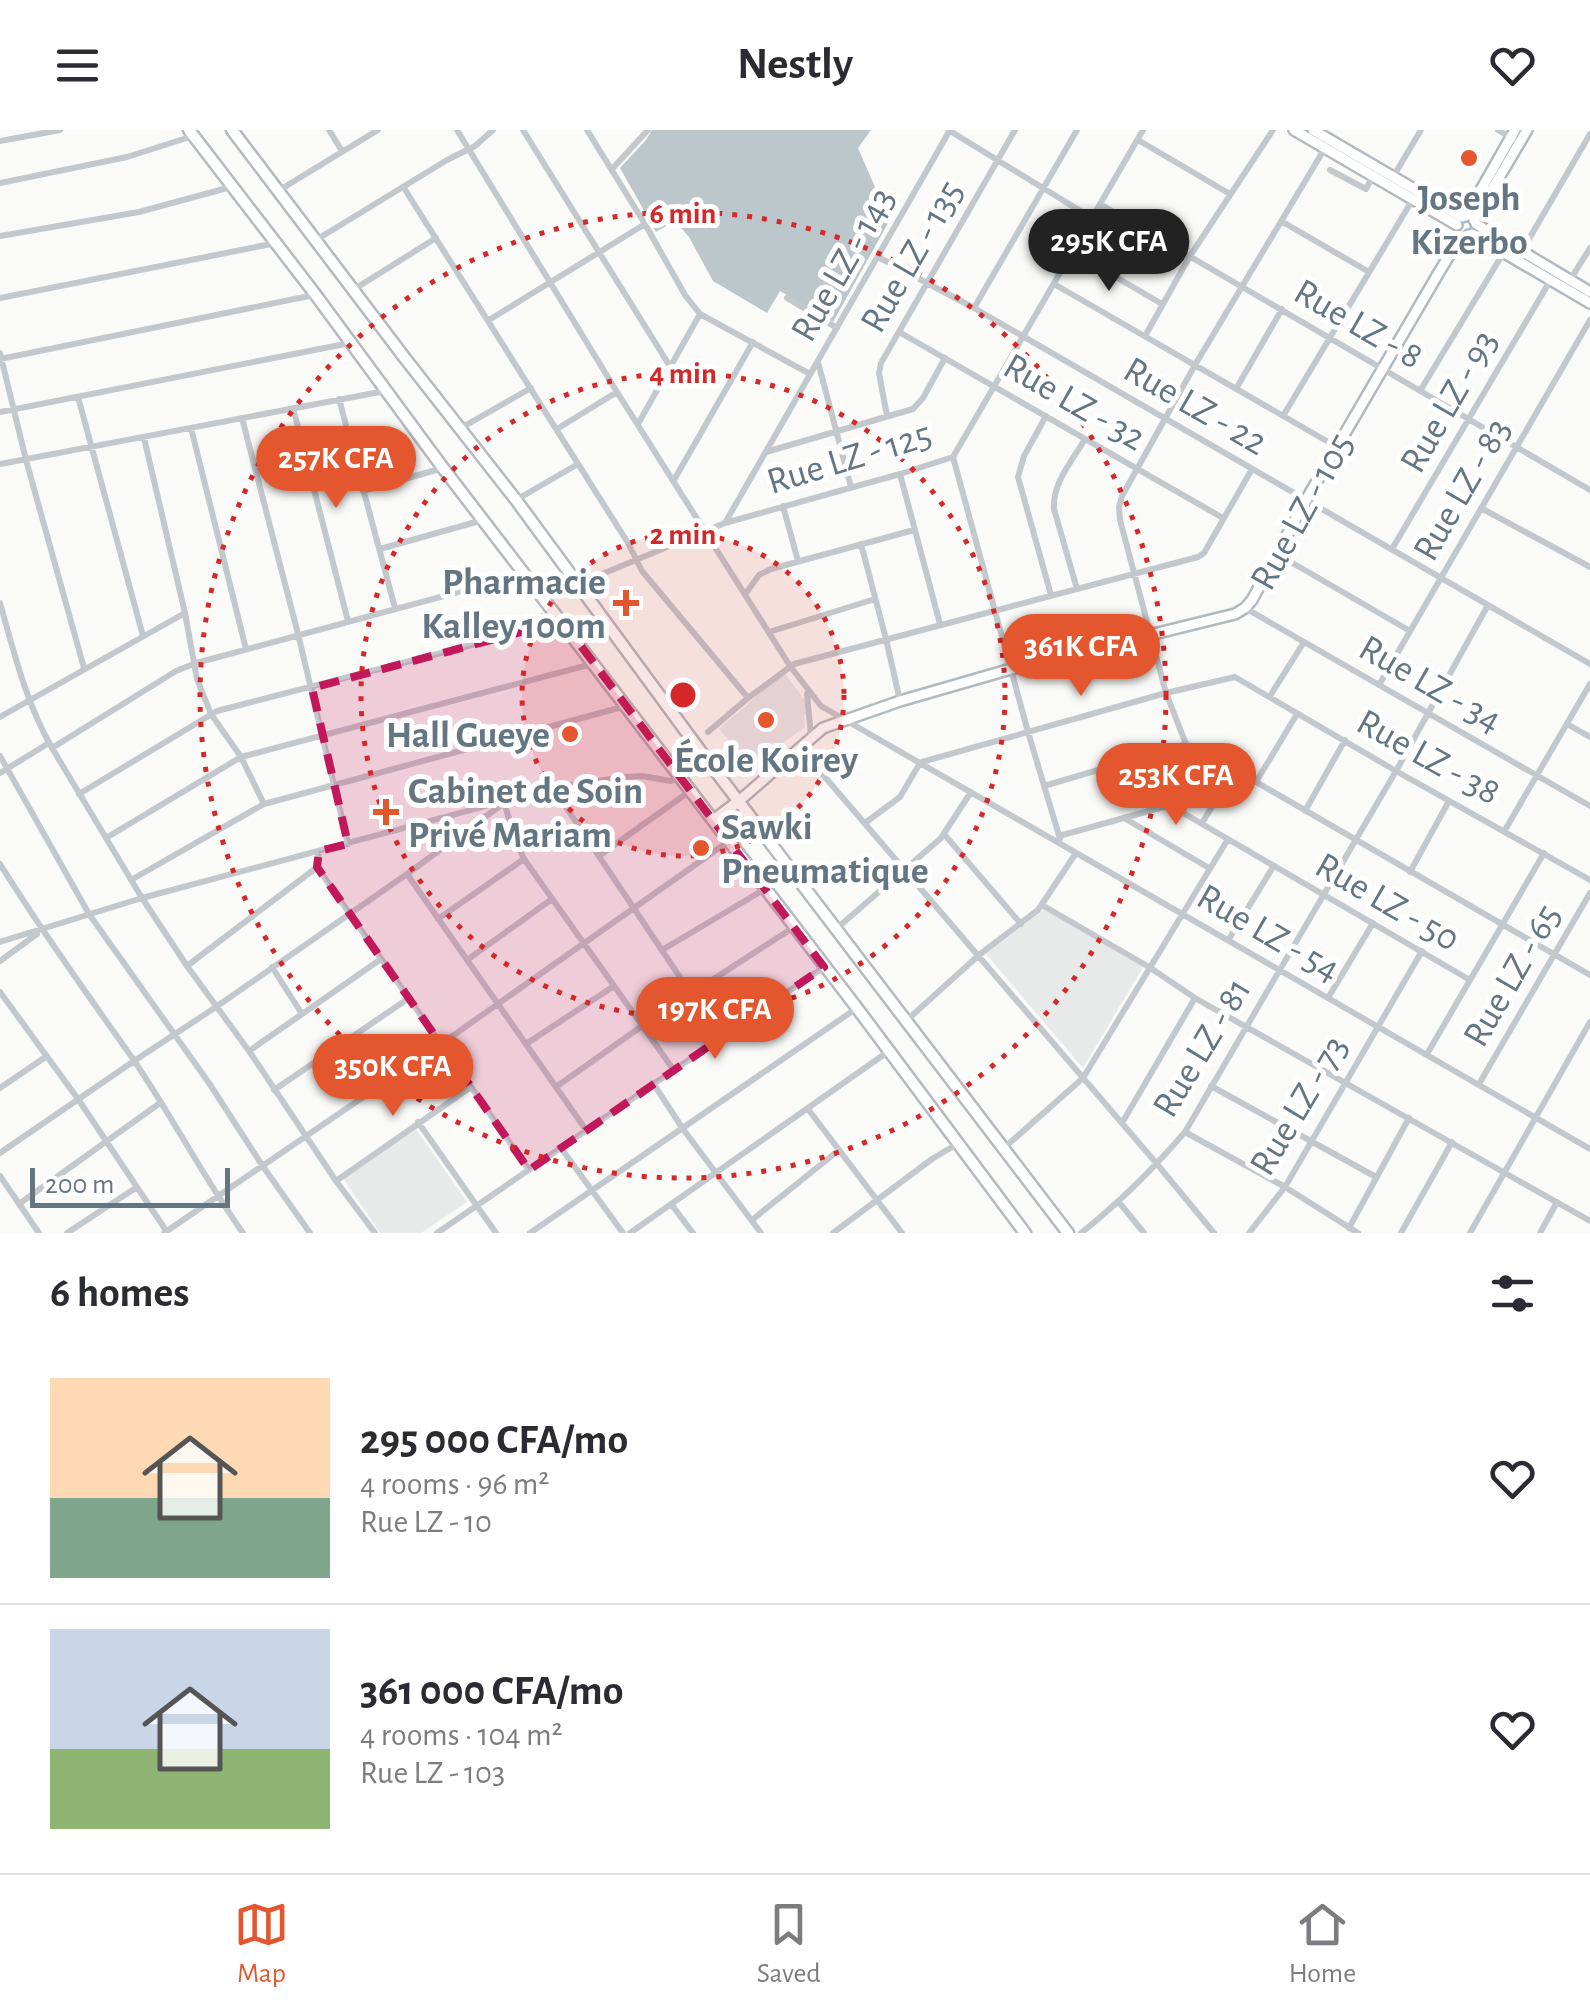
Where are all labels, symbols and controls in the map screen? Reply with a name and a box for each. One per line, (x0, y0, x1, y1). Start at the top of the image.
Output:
icon: menu (50, 38, 105, 93)
icon: heart (1485, 38, 1540, 93)
text: Nestly (737, 42, 853, 87)
marker: Joseph Kizerbo (1458, 147, 1480, 169)
street label: Rue LZ - 135 (854, 175, 971, 339)
place label: Joseph Kizerbo (1410, 180, 1528, 262)
street label: Rue LZ - 143 (785, 182, 903, 348)
text: 6 min (650, 199, 716, 229)
pin: 295K CFA (1006, 209, 1212, 294)
text: 295K CFA (1050, 225, 1168, 257)
street label: Rue LZ - 8 (1287, 273, 1429, 377)
street label: Rue LZ - 93 (1394, 324, 1505, 480)
street label: Rue LZ - 32 (997, 347, 1151, 458)
street label: Rue LZ - 22 (1117, 351, 1273, 463)
text: 4 min (649, 359, 717, 389)
street label: Rue LZ - 83 (1407, 412, 1518, 568)
street label: Rue LZ - 125 (763, 416, 936, 502)
pin: 257K CFA (233, 426, 439, 511)
street label: Rue LZ - 105 (1244, 427, 1361, 597)
text: 257K CFA (278, 442, 394, 474)
text: 2 min (650, 520, 716, 550)
place label: Pharmacie Kalley 100m (421, 564, 606, 646)
marker: Pharmacie Kalley 100m (615, 592, 637, 614)
pin: 361K CFA (978, 614, 1184, 699)
street label: Rue LZ - 34 (1352, 629, 1508, 741)
text: 361K CFA (1024, 630, 1138, 662)
centre of rings (665, 677, 701, 713)
street label: Rue LZ - 38 (1350, 703, 1506, 812)
marker: École Koirey (755, 709, 777, 731)
place label: Hall Gueye (386, 717, 550, 755)
marker: Hall Gueye (559, 723, 581, 745)
place label: École Koirey (674, 738, 858, 780)
pin: 253K CFA (1073, 743, 1279, 828)
text: 253K CFA (1118, 759, 1234, 791)
place label: Cabinet de Soin Privé Mariam (408, 773, 643, 855)
marker: Cabinet de Soin Privé Mariam (373, 799, 399, 825)
place label: Sawki Pneumatique (721, 809, 929, 891)
marker: Sawki Pneumatique (690, 837, 712, 859)
street label: Rue LZ - 50 (1308, 846, 1466, 959)
street label: Rue LZ - 54 (1190, 878, 1346, 990)
street label: Rue LZ - 65 (1457, 898, 1569, 1054)
street label: Rue LZ - 81 (1147, 972, 1259, 1124)
pin: 197K CFA (612, 977, 818, 1062)
text: 197K CFA (658, 993, 772, 1025)
street label: Rue LZ - 73 (1244, 1030, 1356, 1182)
pin: 350K CFA (290, 1034, 496, 1119)
text: 350K CFA (334, 1050, 452, 1082)
scale bar (30, 1163, 230, 1208)
text: 200 m (45, 1171, 114, 1199)
icon: filters (1485, 1266, 1540, 1321)
text: 6 homes (50, 1272, 189, 1314)
icon: home (130, 1418, 250, 1538)
text: 295 000 CFA/mo (360, 1419, 628, 1461)
icon: heart (1485, 1451, 1540, 1506)
text: 4 rooms · 96 m² (360, 1468, 550, 1500)
text: Rue LZ - 10 (360, 1506, 492, 1538)
icon: home (130, 1669, 250, 1789)
text: 361 000 CFA/mo (360, 1670, 623, 1712)
icon: heart (1485, 1702, 1540, 1757)
text: 4 rooms · 104 m² (360, 1719, 563, 1751)
text: Rue LZ - 103 (360, 1757, 505, 1789)
tab: Map (234, 1897, 289, 1991)
tab: Saved (757, 1897, 821, 1991)
tab: Home (1289, 1897, 1356, 1991)

